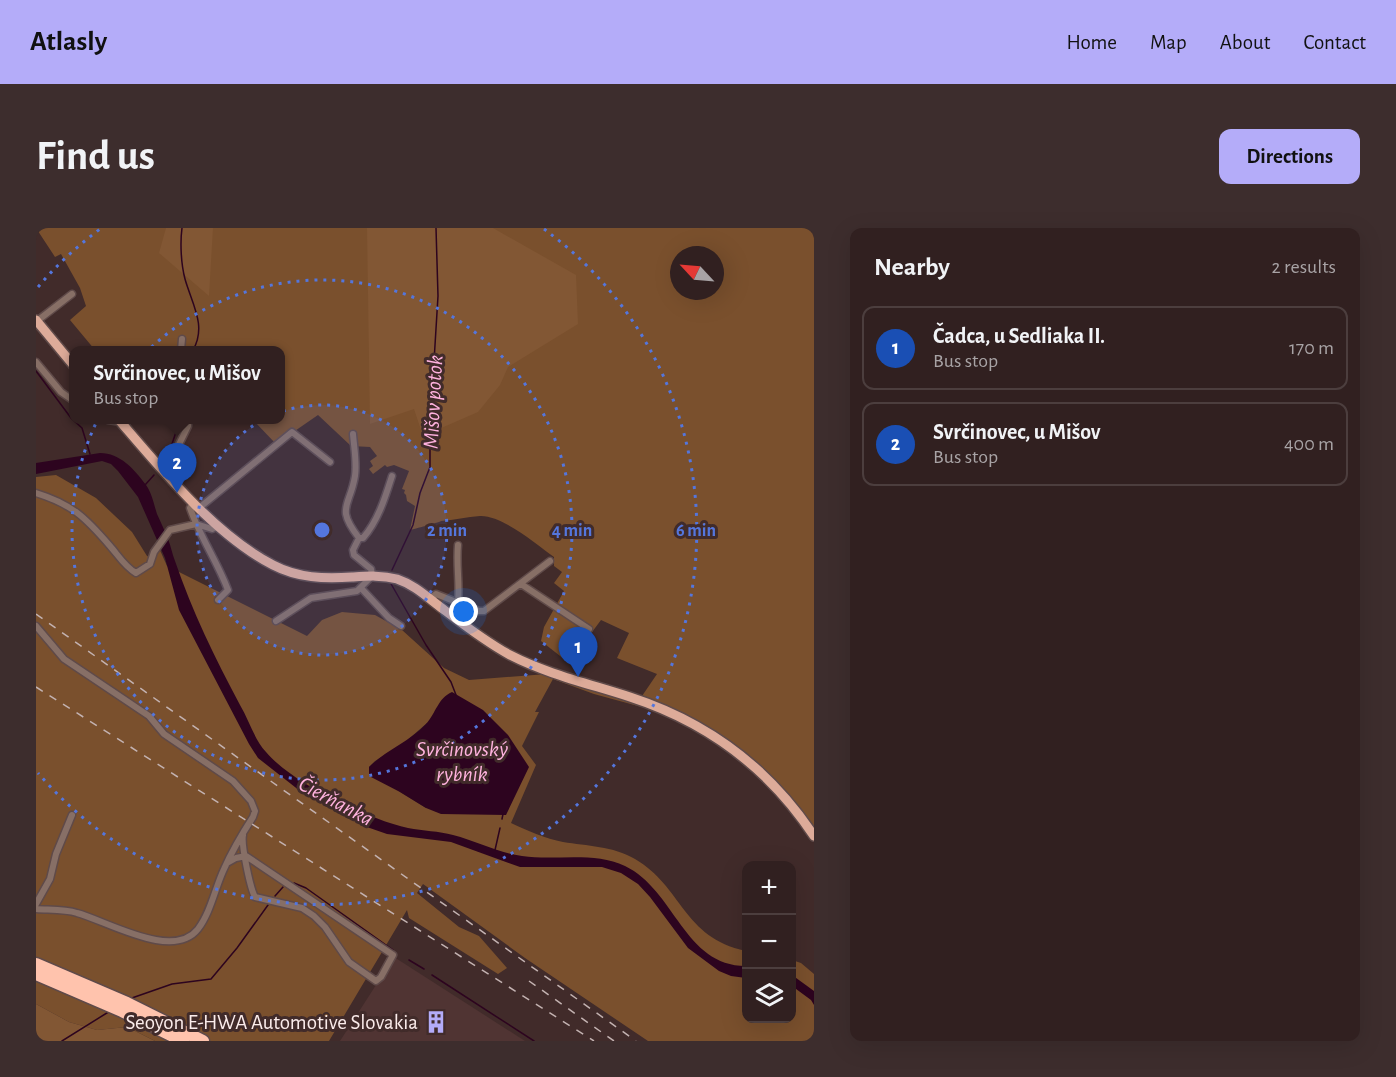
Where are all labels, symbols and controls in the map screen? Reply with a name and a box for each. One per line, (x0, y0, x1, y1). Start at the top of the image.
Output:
text: Atlasly (30, 28, 107, 56)
text: Home (1066, 32, 1117, 53)
text: Map (1150, 32, 1187, 53)
text: About (1220, 32, 1270, 53)
text: Contact (1303, 32, 1366, 53)
button: Directions (1219, 129, 1360, 184)
text: Find us (36, 135, 155, 177)
north arrow (670, 246, 724, 300)
text: Nearby (874, 254, 950, 280)
text: 2 results (1272, 257, 1336, 277)
text: Čadca, u Sedliaka II. (933, 325, 1105, 347)
text: 1 (892, 338, 899, 358)
text: 170 m (1289, 338, 1334, 358)
popup (69, 346, 285, 424)
text: Bus stop (933, 351, 998, 371)
water label: Mišov potok (420, 354, 447, 450)
text: Svrčinovec, u Mišov (93, 362, 261, 384)
text: Bus stop (93, 388, 158, 408)
text: Svrčinovec, u Mišov (933, 421, 1101, 443)
text: 2 (891, 434, 900, 454)
text: 400 m (1284, 434, 1334, 454)
pin: 2 (158, 444, 196, 493)
text: Bus stop (933, 447, 998, 467)
centre of rings (312, 520, 332, 540)
text: 2 min (427, 522, 467, 540)
text: 4 min (552, 522, 592, 540)
text: 6 min (676, 522, 716, 540)
your location (449, 597, 478, 626)
pin: 1 (558, 628, 598, 677)
water label: Svrčinovský rybník (416, 738, 508, 785)
water label: Čierňanka (295, 771, 377, 830)
map controls (742, 861, 796, 1023)
button: + (742, 861, 796, 915)
button: − (742, 915, 796, 969)
button: layers (742, 969, 796, 1023)
building icon: Seoyon E-HWA Automotive Slovakia (423, 1009, 449, 1035)
place label: Seoyon E-HWA Automotive Slovakia (125, 1012, 418, 1033)

